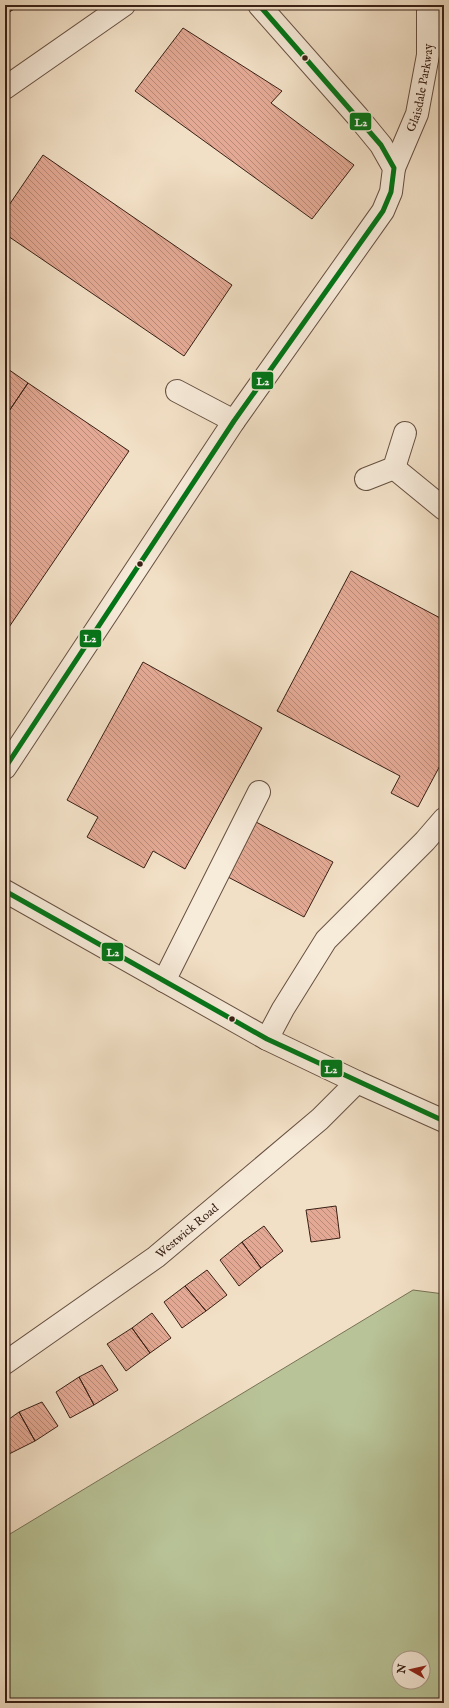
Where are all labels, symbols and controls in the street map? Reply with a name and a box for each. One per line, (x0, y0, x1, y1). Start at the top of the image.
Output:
street label: Glaisdale Parkway (403, 44, 436, 134)
unlabelled marker (300, 53, 310, 63)
line badge: L2 (349, 112, 372, 131)
text: L2 (354, 116, 368, 130)
line badge: L2 (251, 371, 274, 390)
text: L2 (256, 375, 270, 389)
unlabelled marker (135, 559, 145, 569)
line badge: L2 (79, 629, 102, 648)
text: L2 (83, 632, 97, 646)
line badge: L2 (101, 942, 124, 962)
text: L2 (106, 946, 120, 960)
unlabelled marker (227, 1014, 237, 1024)
line badge: L2 (320, 1059, 343, 1078)
text: L2 (324, 1063, 338, 1077)
street label: Westwick Road (153, 1200, 222, 1262)
north arrow (391, 1650, 431, 1690)
text: N (394, 1663, 410, 1675)

